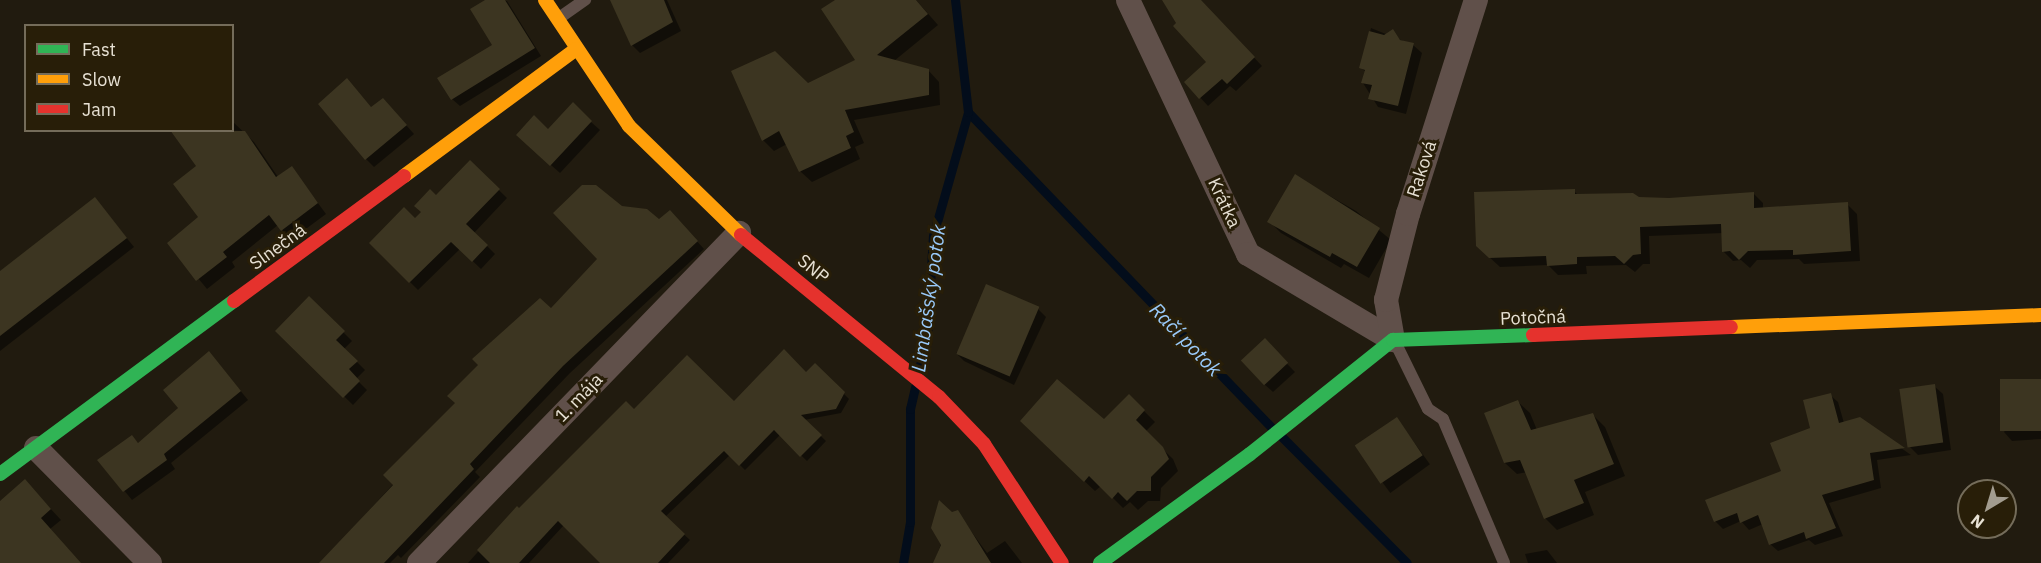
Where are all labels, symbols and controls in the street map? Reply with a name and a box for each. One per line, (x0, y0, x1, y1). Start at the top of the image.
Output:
legend (24, 24, 234, 132)
text: Fast (82, 38, 116, 61)
text: Slow (82, 68, 121, 91)
text: Jam (82, 98, 117, 121)
street label: Raková (1403, 138, 1441, 200)
street label: Krátka (1203, 175, 1245, 231)
street label: Slnečná (246, 219, 310, 275)
water label: Limbašský potok (906, 223, 950, 373)
street label: SNP (793, 250, 833, 288)
water label: Račí potok (1145, 297, 1227, 381)
street label: Potočná (1500, 306, 1566, 330)
street label: 1. mája (551, 369, 607, 427)
north arrow (1957, 479, 2017, 539)
text: N (1966, 510, 1988, 533)

